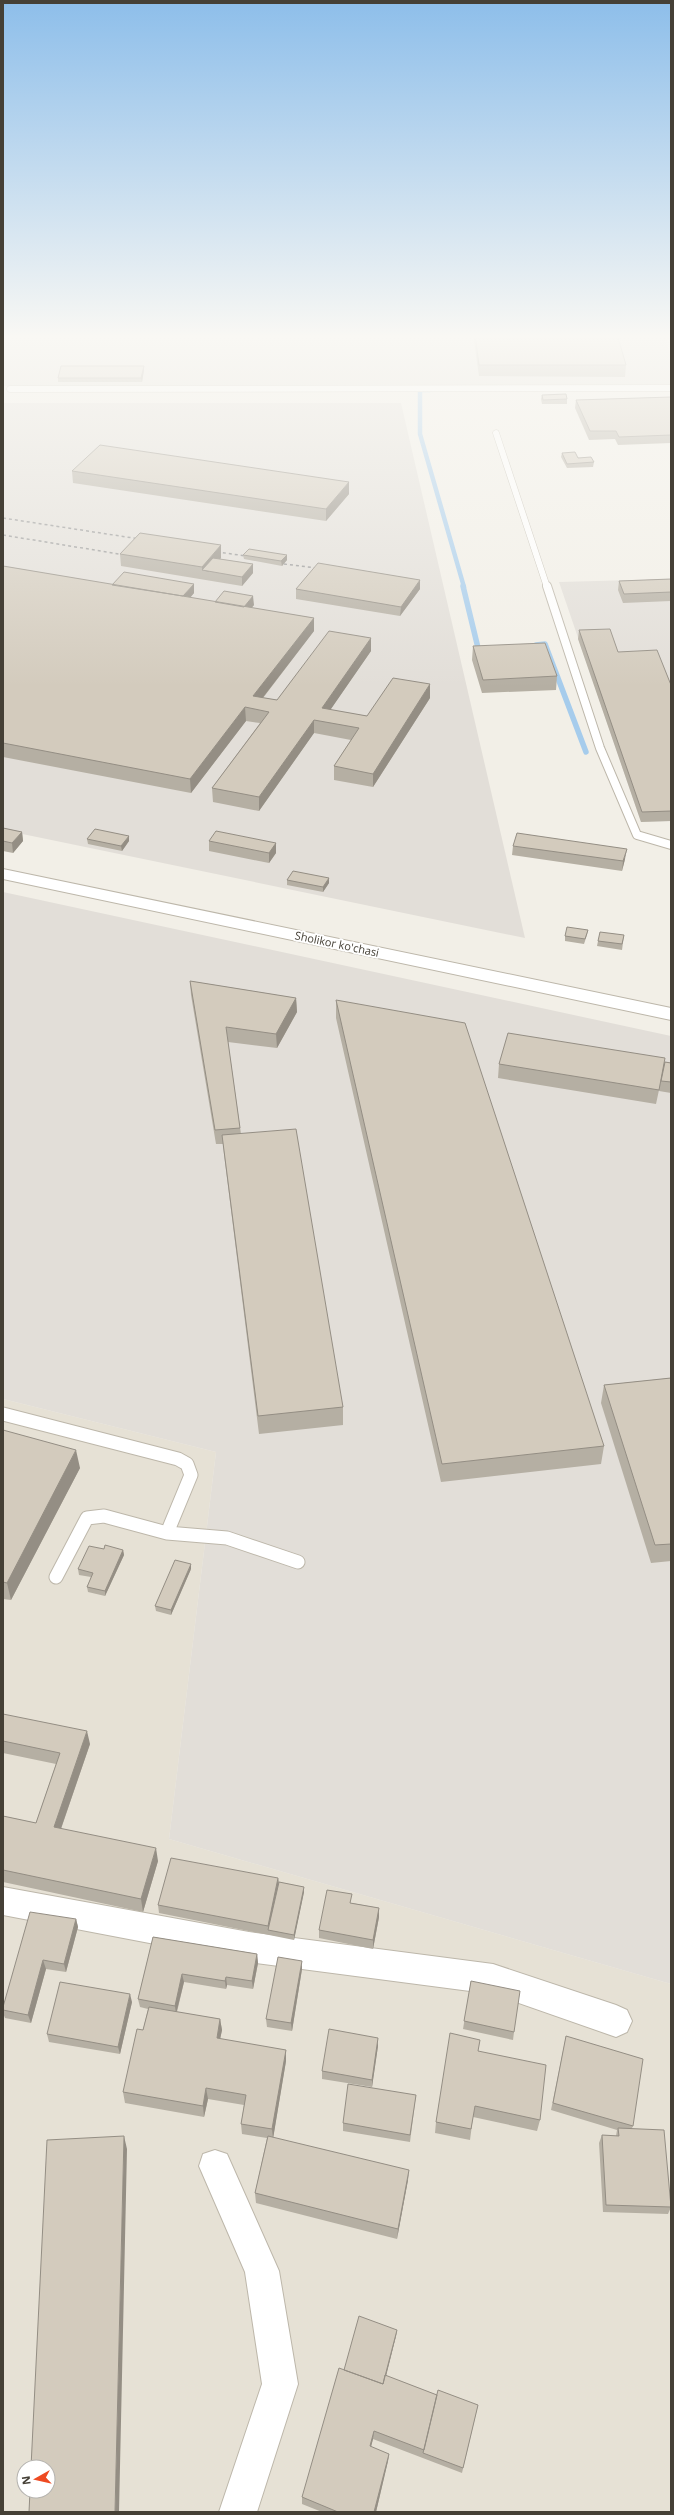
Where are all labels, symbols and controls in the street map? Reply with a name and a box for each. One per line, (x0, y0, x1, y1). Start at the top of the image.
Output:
street label: Sholikor ko'chasi (294, 927, 381, 960)
north arrow (16, 2459, 56, 2499)
text: N (18, 2475, 34, 2486)

